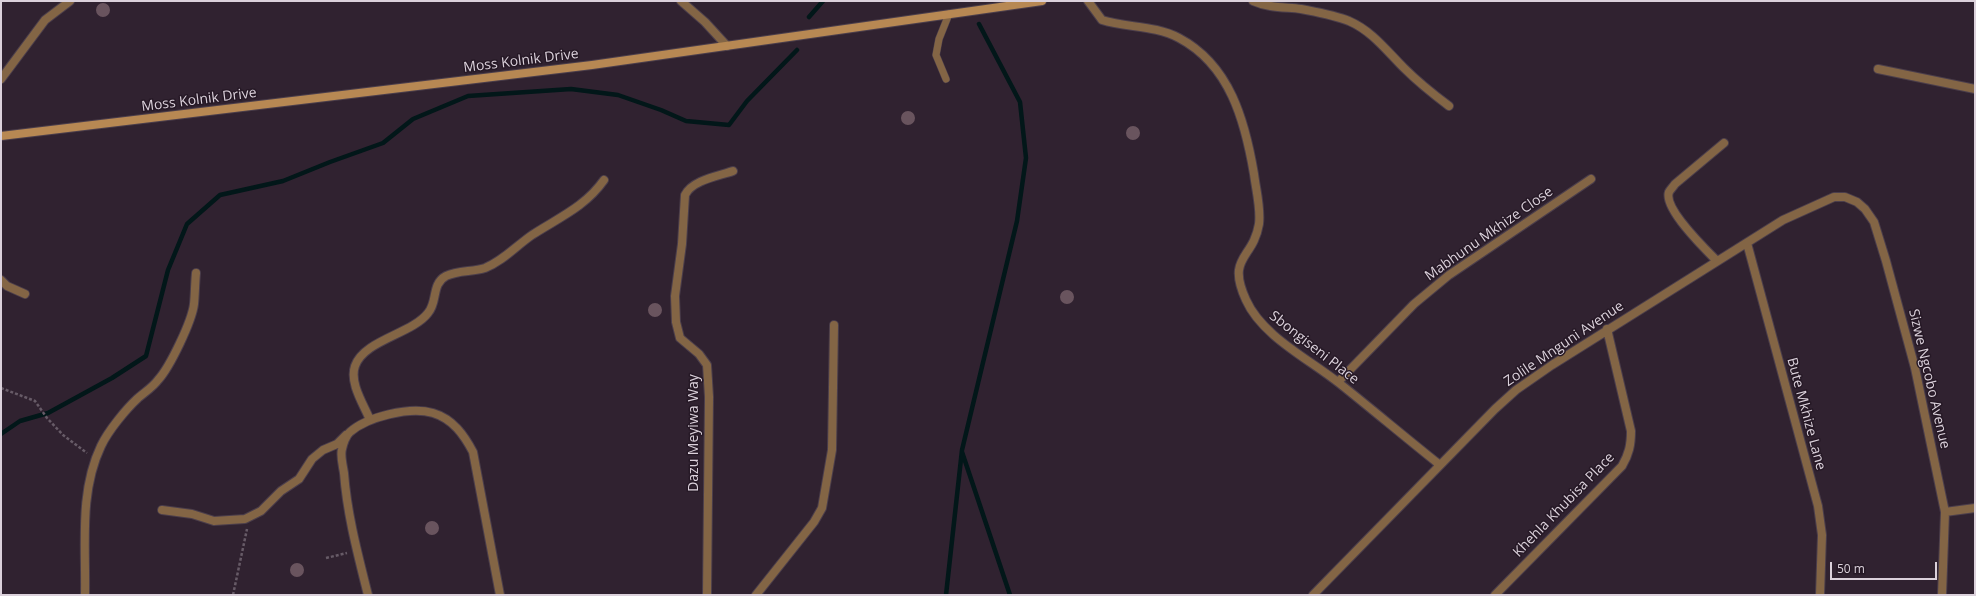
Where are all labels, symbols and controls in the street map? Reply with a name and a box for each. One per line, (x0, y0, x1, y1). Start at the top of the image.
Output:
street label: Moss Kolnik Drive (462, 46, 580, 76)
street label: Moss Kolnik Drive (140, 85, 258, 115)
street label: Mabhunu Mkhize Close (1422, 183, 1556, 285)
street label: Zolile Mnguni Avenue (1501, 298, 1627, 390)
street label: Sbongiseni Place (1266, 308, 1362, 388)
street label: Sizwe Ngcobo Avenue (1905, 308, 1953, 450)
street label: Bute Mkhize Lane (1783, 356, 1829, 472)
street label: Dazu Meyiwa Way (686, 374, 702, 492)
street label: Khehla Khubisa Place (1510, 449, 1618, 561)
scale bar (1832, 554, 1939, 580)
text: 50 m (1837, 560, 1865, 577)

